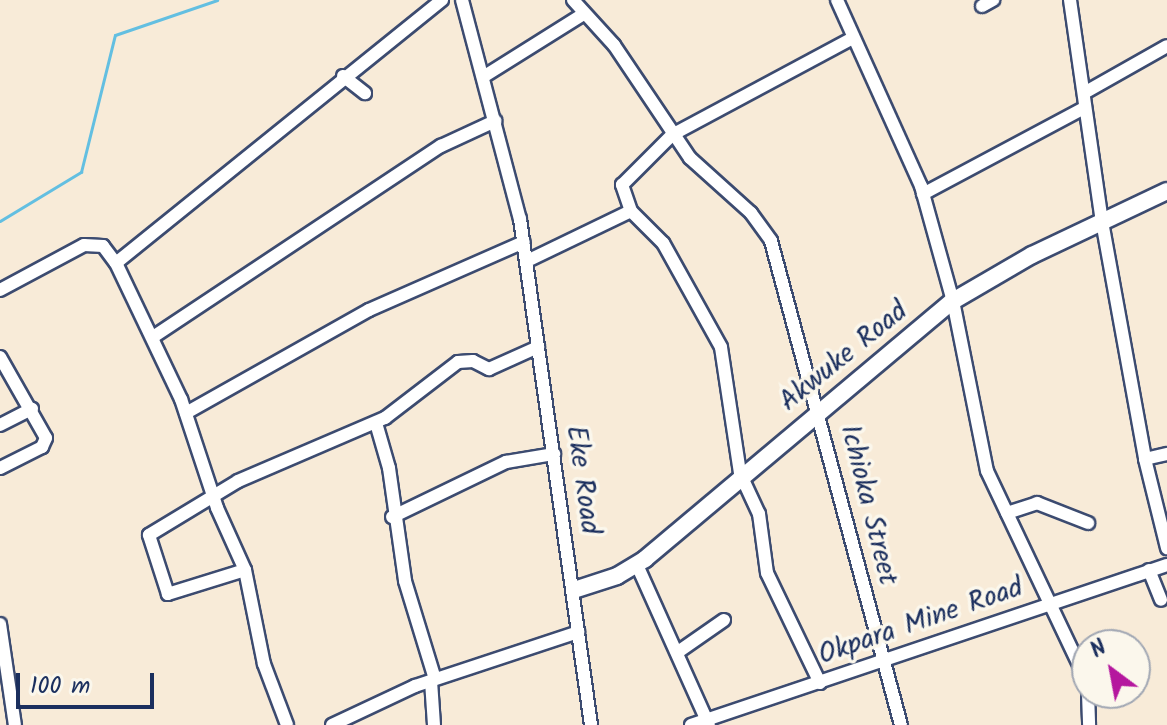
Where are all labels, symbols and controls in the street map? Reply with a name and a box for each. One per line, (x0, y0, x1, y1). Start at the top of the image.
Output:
street label: Akwuke Road (773, 295, 915, 419)
street label: Ichioka Street (832, 421, 904, 589)
street label: Eke Road (558, 423, 606, 537)
street label: Okpara Mine Road (814, 571, 1028, 673)
north arrow (1071, 629, 1151, 709)
text: N (1084, 631, 1114, 668)
scale bar (20, 657, 158, 707)
text: 100 m (30, 667, 90, 706)

